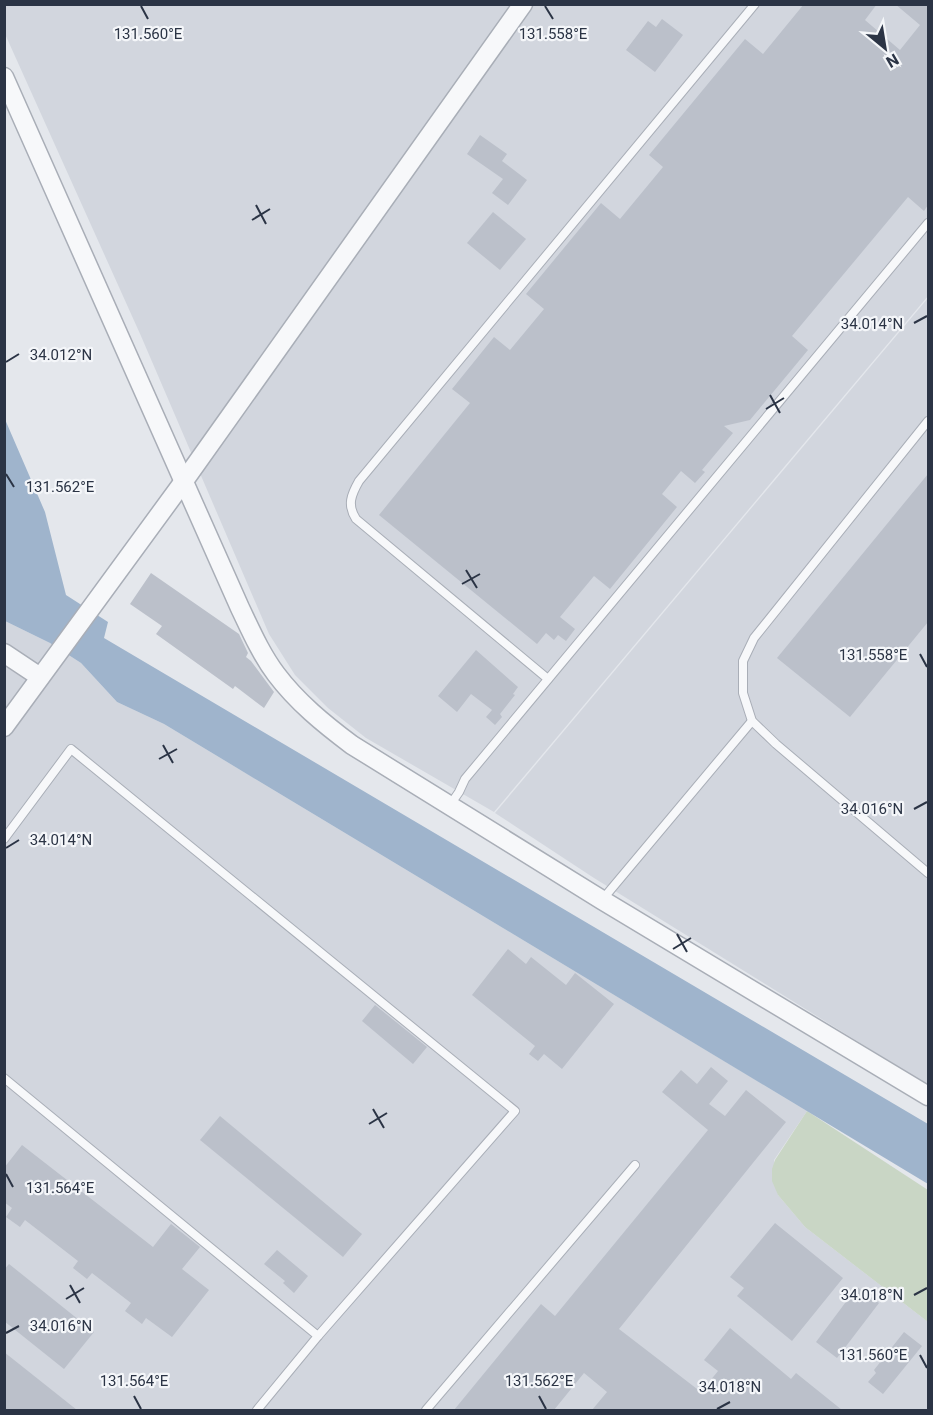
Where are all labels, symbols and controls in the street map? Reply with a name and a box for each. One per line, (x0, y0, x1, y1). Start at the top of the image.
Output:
north arrow (855, 18, 915, 78)
text: 131.560°E (114, 25, 183, 43)
text: 131.558°E (519, 25, 588, 43)
text: N (883, 50, 902, 72)
text: 34.014°N (841, 315, 903, 333)
text: 34.012°N (30, 346, 92, 364)
text: 131.562°E (26, 478, 95, 496)
text: 131.558°E (839, 646, 908, 664)
text: 34.016°N (841, 800, 903, 818)
text: 34.014°N (30, 831, 92, 849)
text: 131.564°E (26, 1179, 95, 1197)
text: 34.018°N (841, 1286, 903, 1304)
text: 34.016°N (30, 1317, 92, 1335)
text: 131.560°E (839, 1346, 908, 1364)
text: 131.564°E (100, 1372, 169, 1390)
text: 131.562°E (505, 1372, 574, 1390)
text: 34.018°N (699, 1378, 761, 1396)

